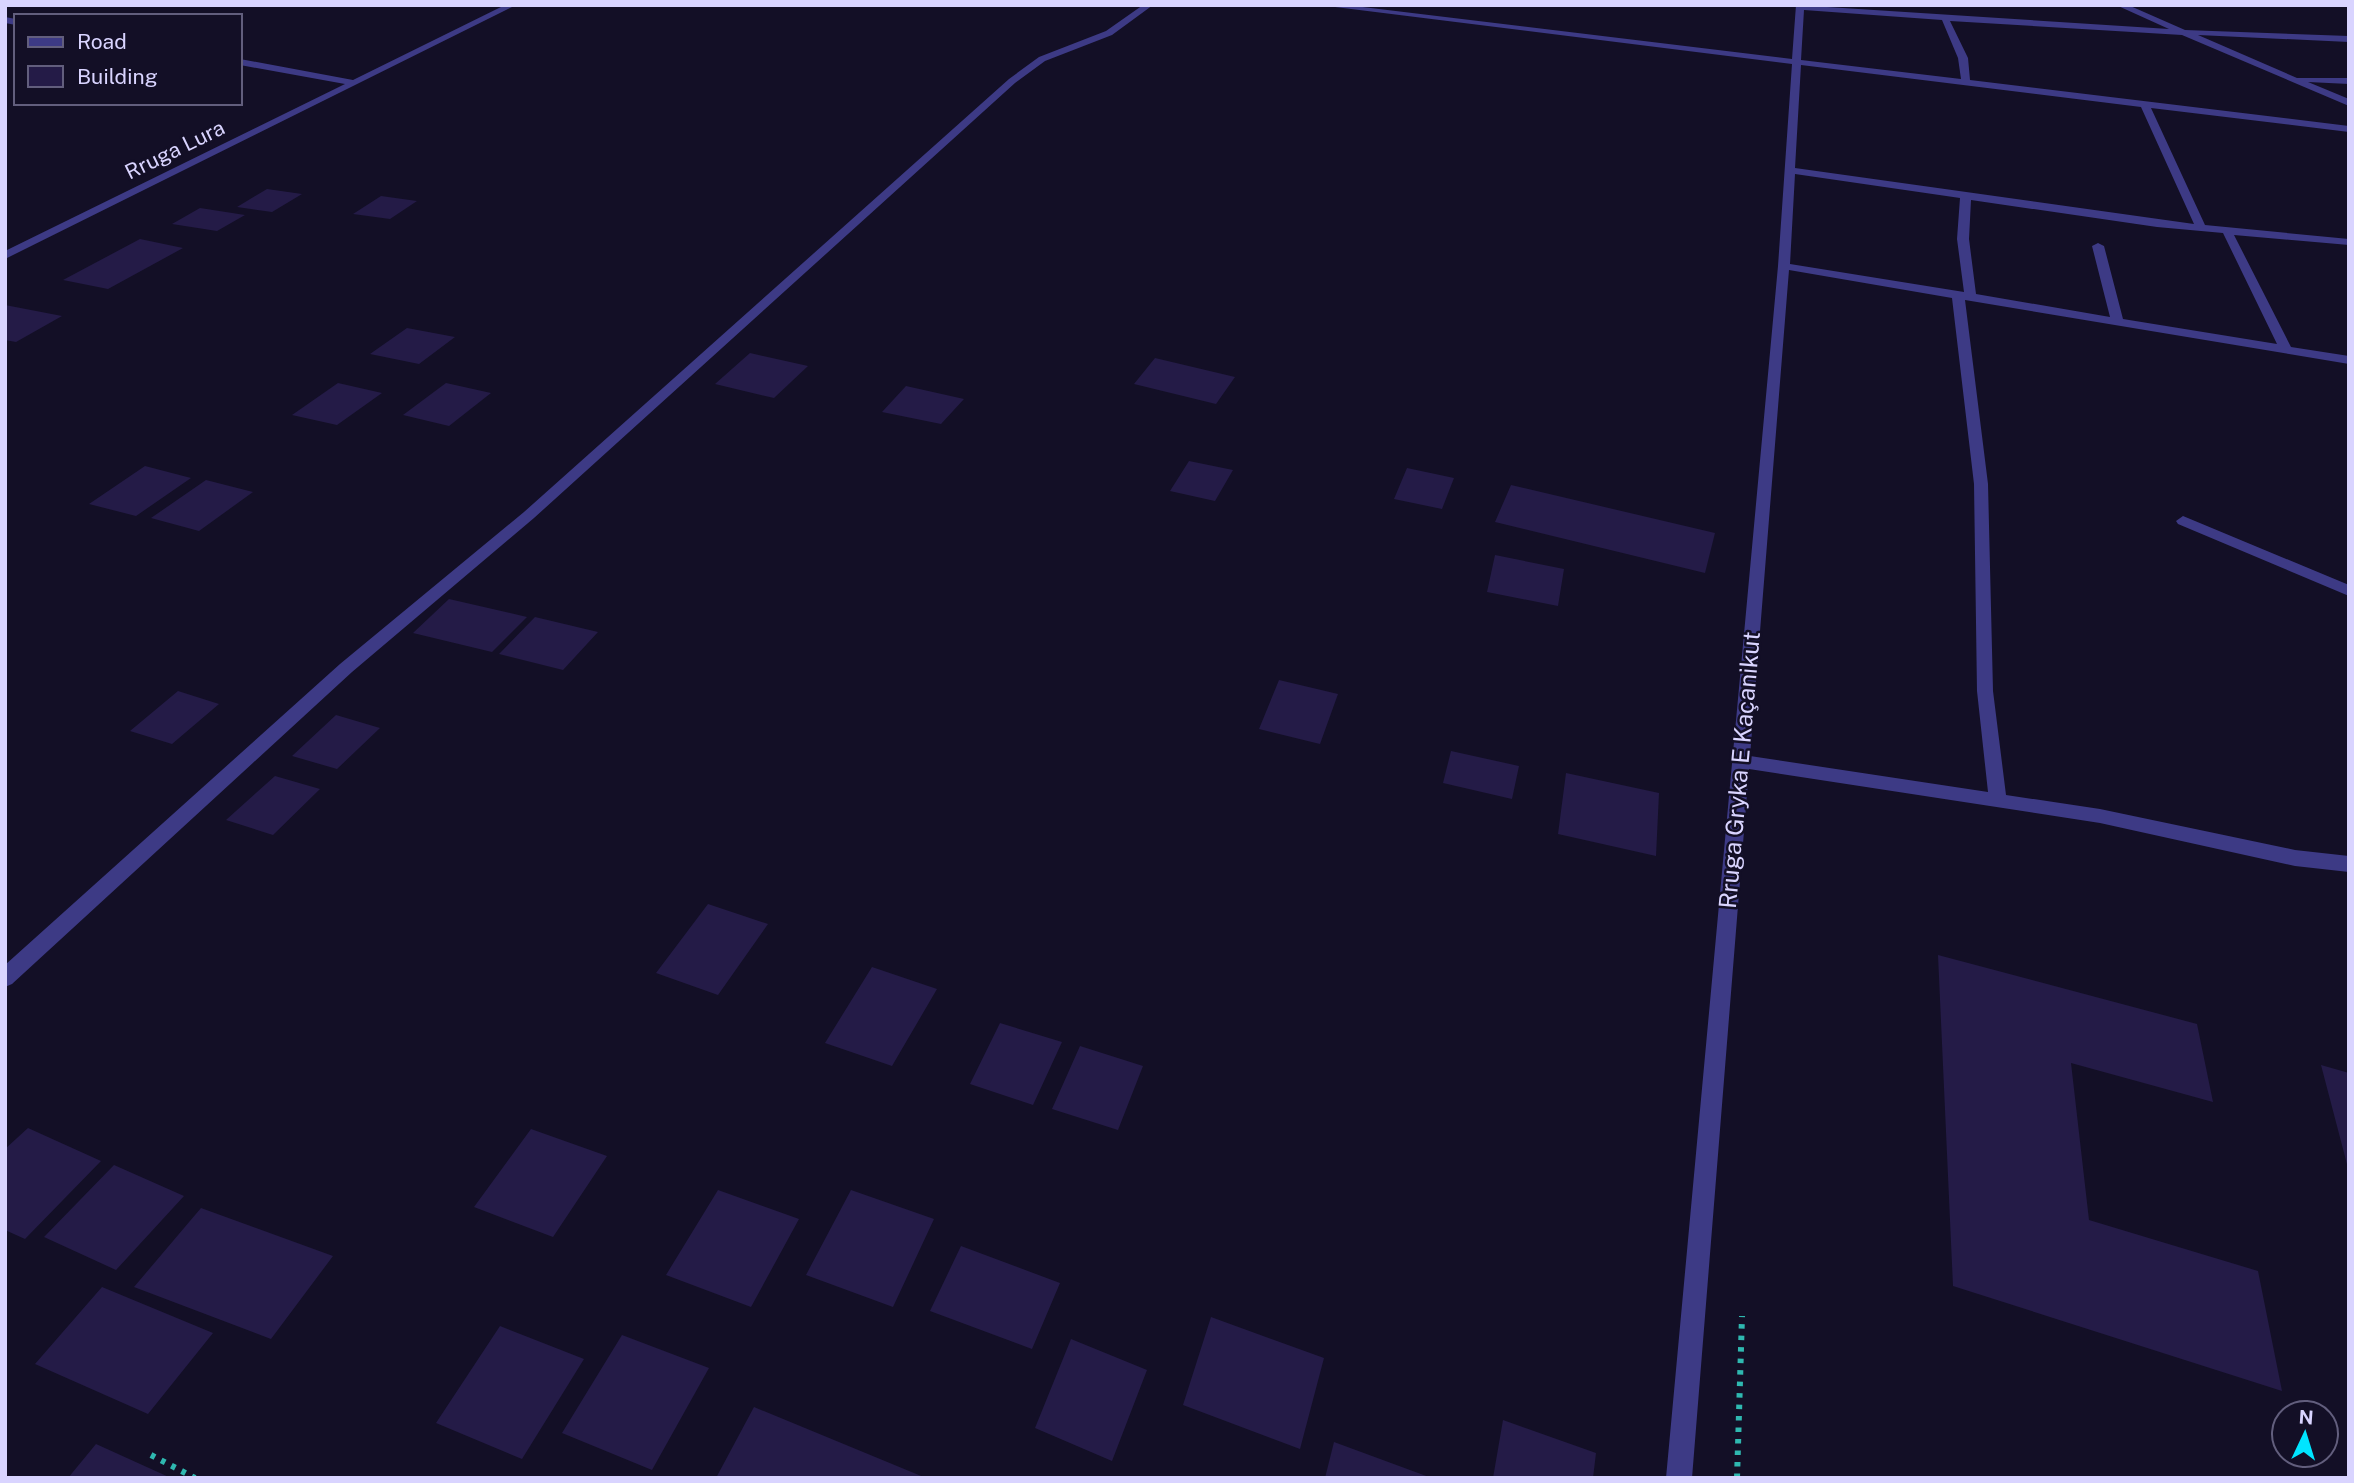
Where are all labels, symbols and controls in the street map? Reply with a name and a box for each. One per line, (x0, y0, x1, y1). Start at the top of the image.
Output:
legend (14, 14, 242, 105)
text: Road (77, 29, 127, 54)
text: Building (77, 64, 158, 89)
street label: Rruga Lura (121, 115, 229, 184)
street label: Rruga Gryka E Kaçanikut (1713, 630, 1765, 910)
north arrow (2270, 1399, 2340, 1469)
text: N (2298, 1406, 2314, 1429)

